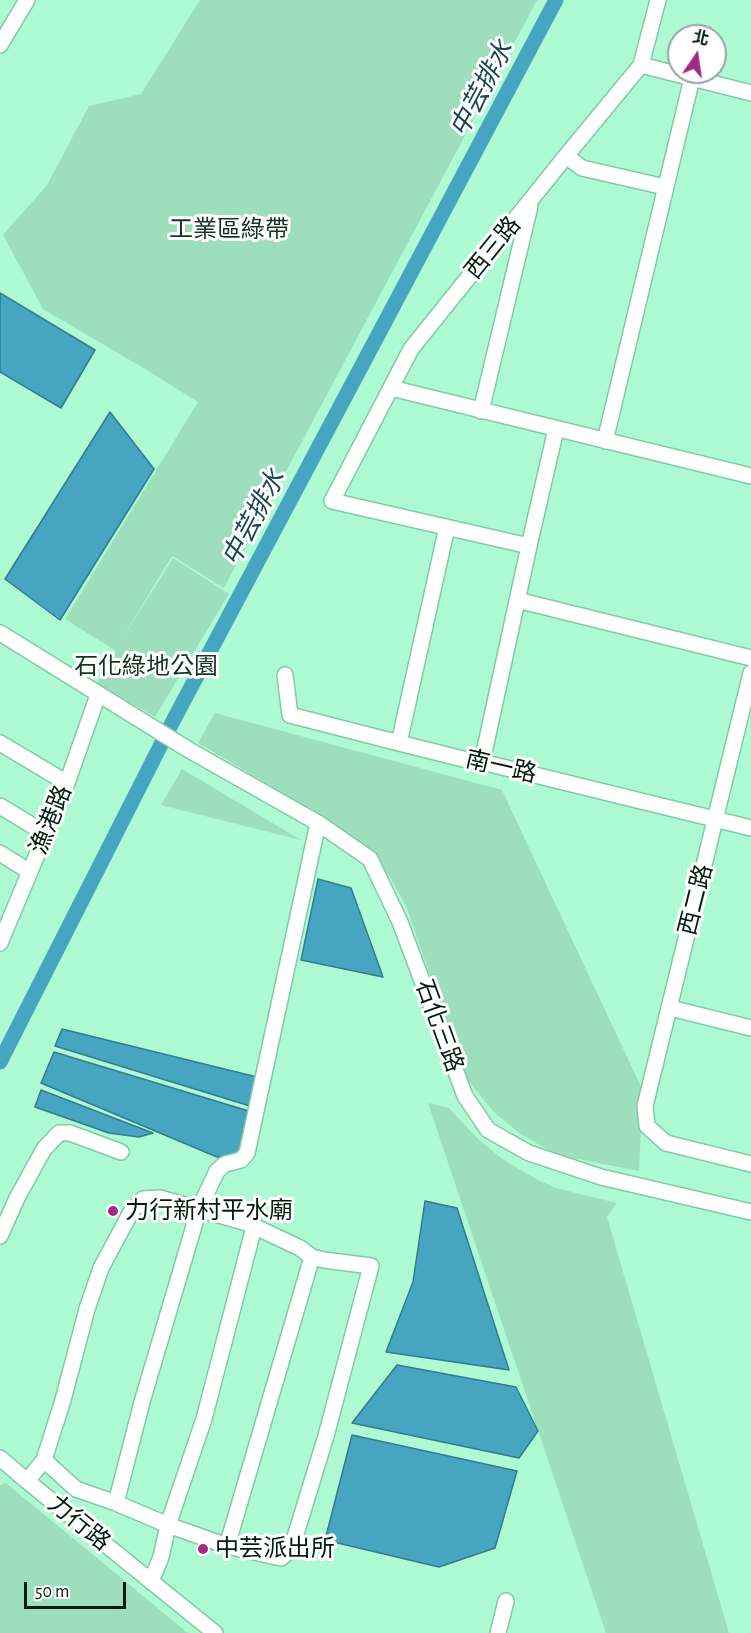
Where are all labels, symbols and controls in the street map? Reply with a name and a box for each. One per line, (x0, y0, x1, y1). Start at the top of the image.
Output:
north arrow (667, 24, 727, 84)
text: 北 (691, 29, 710, 48)
water label: 中芸排水 (444, 36, 520, 142)
street label: 西三路 (459, 211, 527, 285)
park label: 工業區綠帶 (169, 216, 289, 244)
water label: 中芸排水 (216, 465, 292, 571)
park label: 石化綠地公園 (74, 653, 218, 681)
street label: 南一路 (463, 745, 539, 789)
street label: 漁港路 (24, 781, 78, 859)
street label: 西二路 (673, 862, 719, 938)
street label: 石化三路 (409, 976, 469, 1076)
place label: 力行新村平水廟 (125, 1197, 293, 1225)
marker: 力行新村平水廟 (106, 1204, 120, 1218)
street label: 力行路 (42, 1489, 116, 1557)
place label: 中芸派出所 (215, 1535, 335, 1563)
marker: 中芸派出所 (196, 1542, 210, 1556)
scale bar (27, 1570, 129, 1608)
text: 50 m (35, 1583, 69, 1601)

